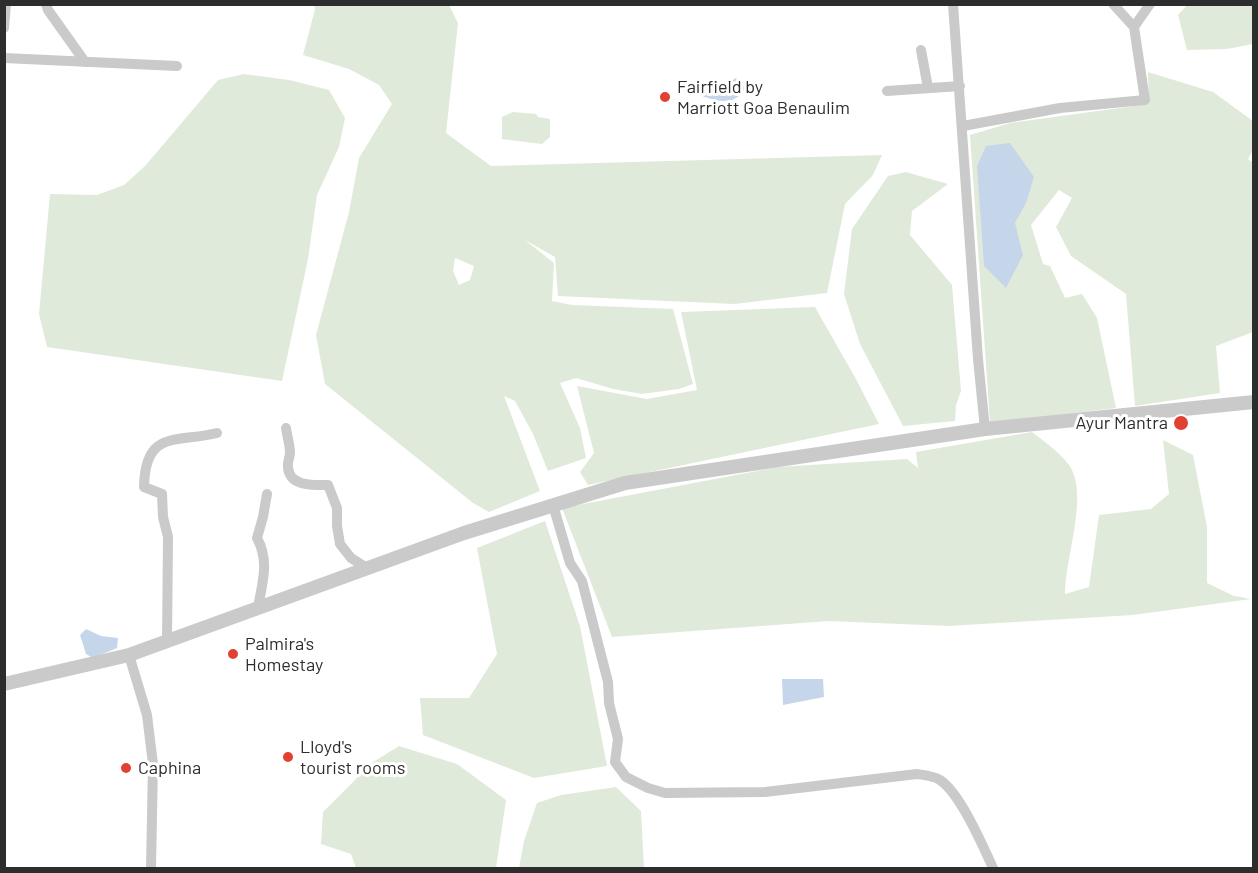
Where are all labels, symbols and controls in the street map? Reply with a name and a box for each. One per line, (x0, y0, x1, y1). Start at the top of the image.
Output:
place label: Fairfield by Marriott Goa Benaulim (677, 76, 850, 118)
marker: Fairfield by Marriott Goa Benaulim (658, 90, 672, 104)
place label: Ayur Mantra (1075, 412, 1168, 434)
marker: Ayur Mantra (1172, 414, 1190, 432)
place label: Palmira's Homestay (245, 633, 323, 676)
marker: Palmira's Homestay (226, 647, 240, 661)
place label: Lloyd's tourist rooms (300, 736, 405, 778)
marker: Lloyd's tourist rooms (281, 750, 295, 764)
place label: Caphina (138, 757, 201, 779)
marker: Caphina (119, 761, 133, 775)

